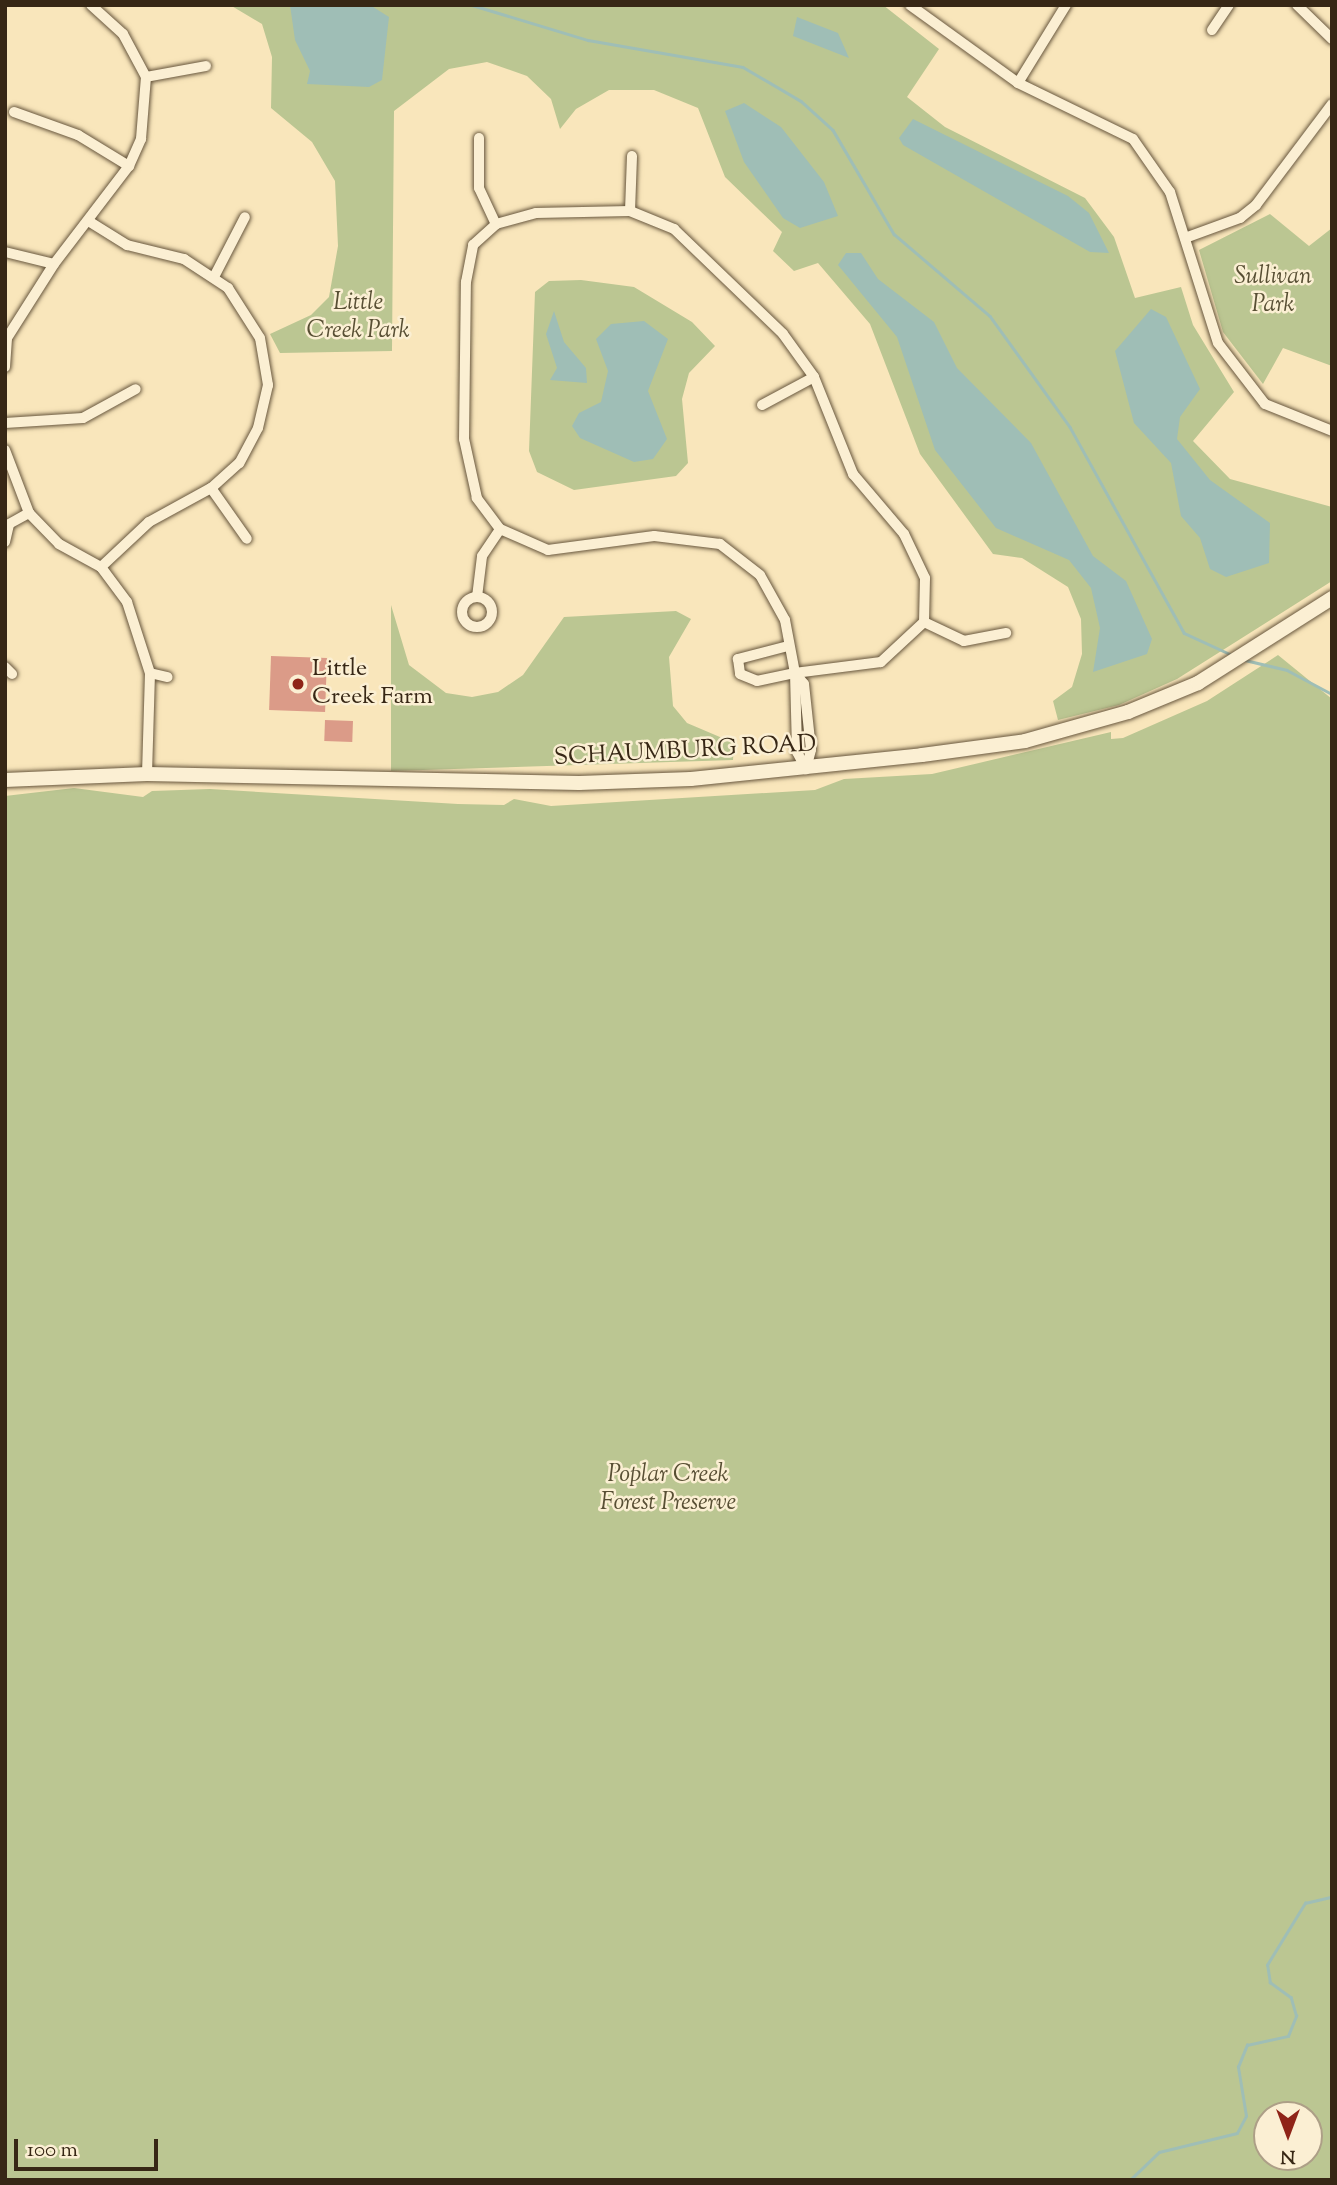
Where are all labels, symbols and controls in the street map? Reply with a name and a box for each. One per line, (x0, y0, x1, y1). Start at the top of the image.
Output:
park label: Sullivan Park (1234, 264, 1312, 320)
park label: Little Creek Park (306, 290, 410, 346)
place label: Little Creek Farm (312, 656, 433, 712)
marker: Little Creek Farm (290, 676, 306, 692)
street label: SCHAUMBURG ROAD (553, 731, 817, 773)
park label: Poplar Creek Forest Preserve (600, 1462, 736, 1518)
north arrow (1253, 2101, 1323, 2171)
scale bar (18, 2126, 161, 2170)
text: 100 m (27, 2136, 78, 2166)
text: N (1280, 2142, 1296, 2169)

